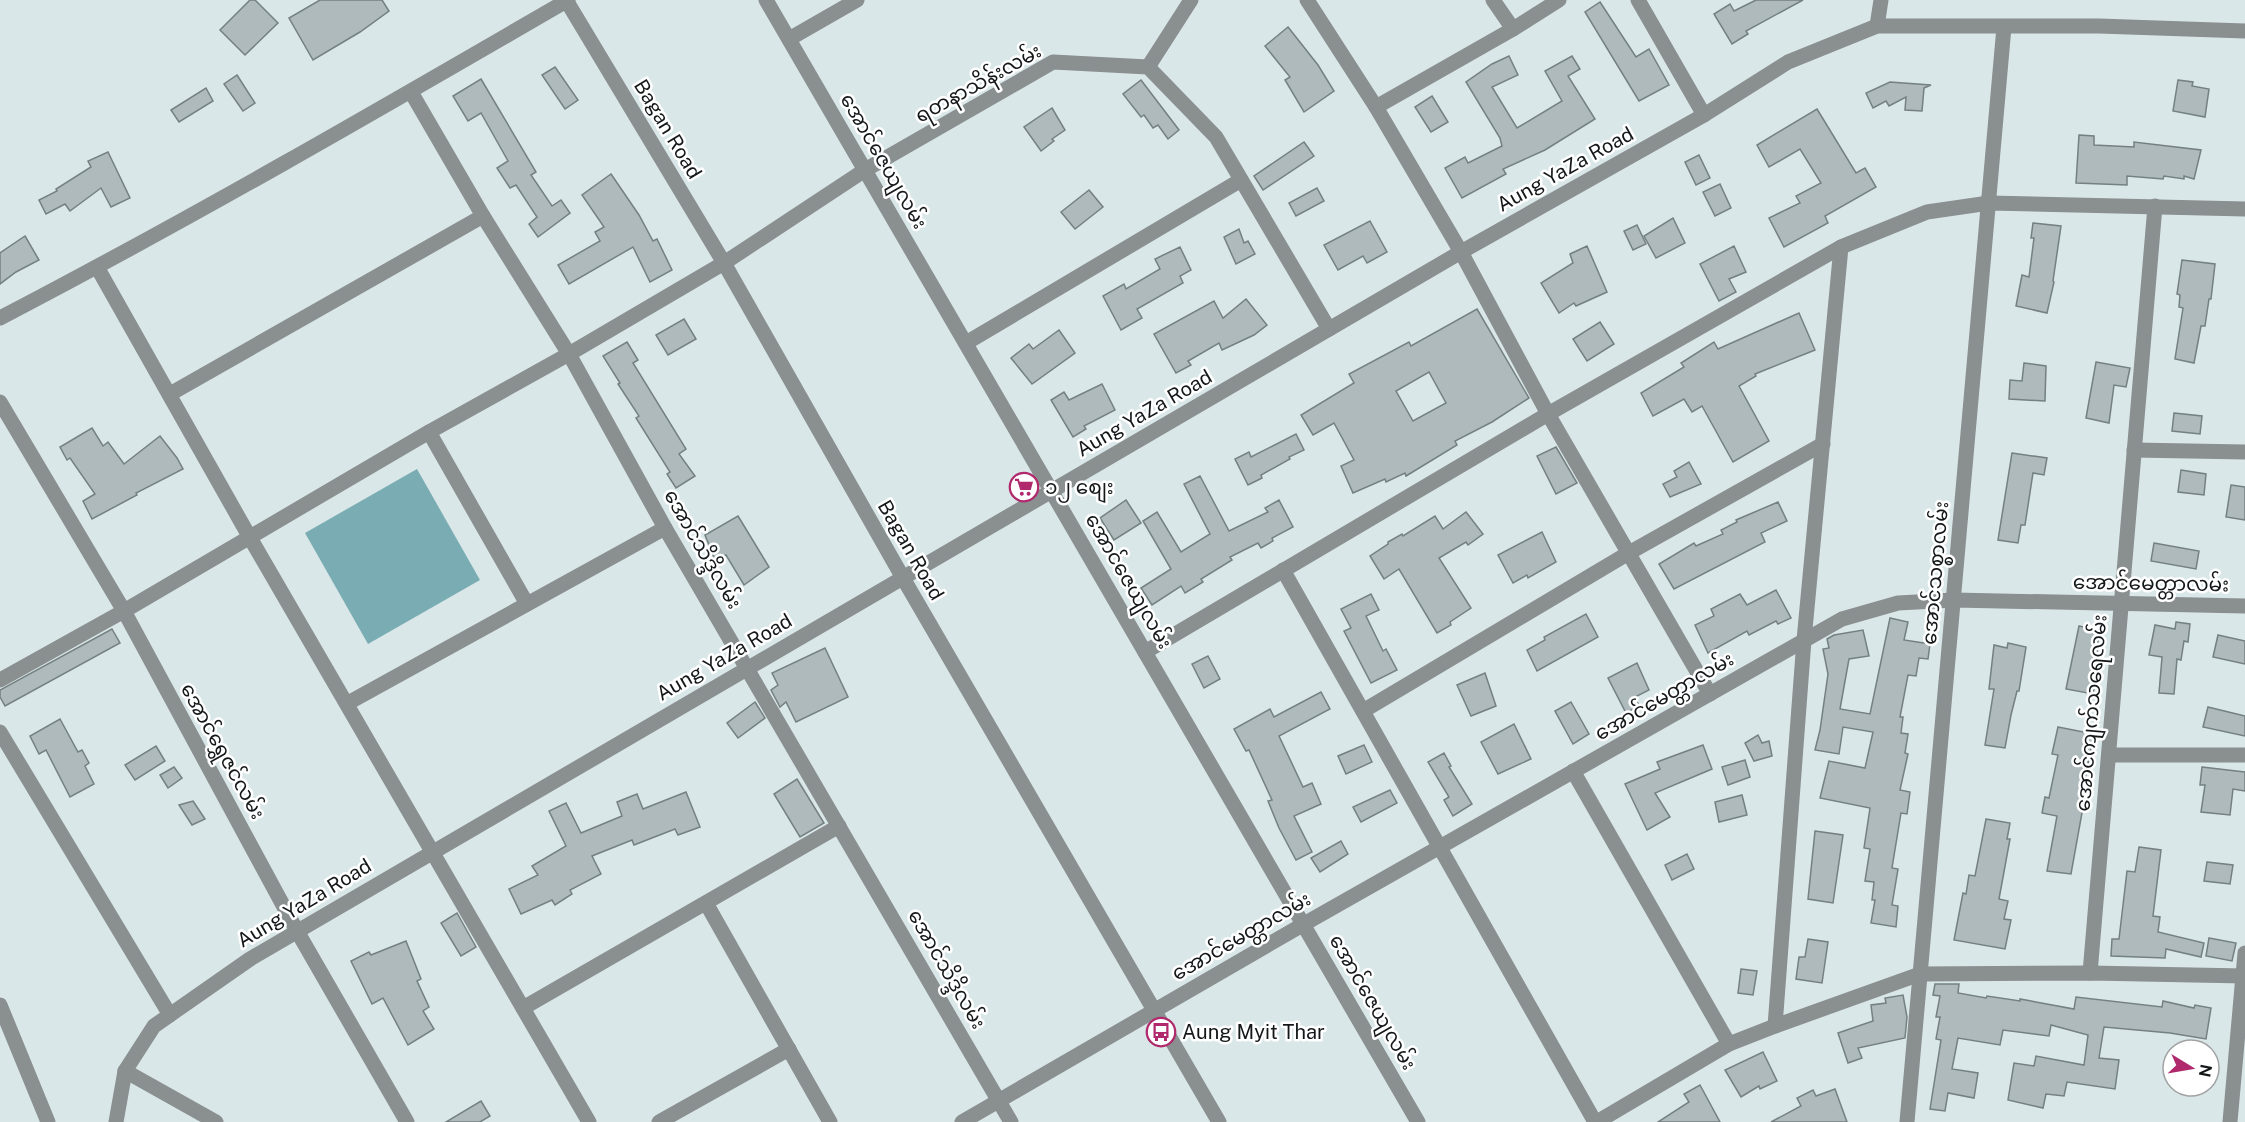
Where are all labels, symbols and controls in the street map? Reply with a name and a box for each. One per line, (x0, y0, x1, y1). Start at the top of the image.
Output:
street label: ရတနာသိန်းလမ်း (910, 37, 1047, 131)
street label: Bagan Road (629, 75, 707, 183)
street label: အောင်ဇေယျလမ်း (832, 88, 934, 235)
street label: Aung YaZa Road (1492, 121, 1638, 217)
street label: Aung YaZa Road (1072, 364, 1216, 462)
supermarket icon: ၁၂ စျေး (1008, 471, 1040, 503)
place label: ၁၂ စျေး (1045, 475, 1114, 503)
street label: အောင်သိဒ္ဒိလမ်း (655, 484, 749, 615)
street label: Bagan Road (873, 496, 949, 604)
street label: အောင်သစ္စာလမ်း (1915, 500, 1958, 646)
street label: အောင်ဇေယျလမ်း (1077, 508, 1179, 655)
street label: အောင်မေတ္တာလမ်း (2073, 568, 2229, 600)
street label: Aung YaZa Road (652, 608, 796, 706)
street label: အောင်ကျက်သရေလမ်း (2068, 613, 2116, 813)
street label: အောင်မေတ္တာလမ်း (1589, 645, 1740, 749)
street label: အောင်ရွှေဇင်လမ်း (172, 678, 272, 825)
street label: Aung YaZa Road (232, 853, 376, 953)
street label: အောင်မေတ္တာလမ်း (1166, 885, 1317, 989)
street label: အောင်သိဒ္ဒိလမ်း (899, 904, 993, 1035)
street label: အောင်ဇေယျလမ်း (1321, 929, 1423, 1076)
bus stop icon: Aung Myit Thar (1145, 1016, 1177, 1048)
place label: Aung Myit Thar (1182, 1020, 1325, 1044)
north arrow (2161, 1038, 2221, 1098)
text: N (2195, 1063, 2216, 1079)

